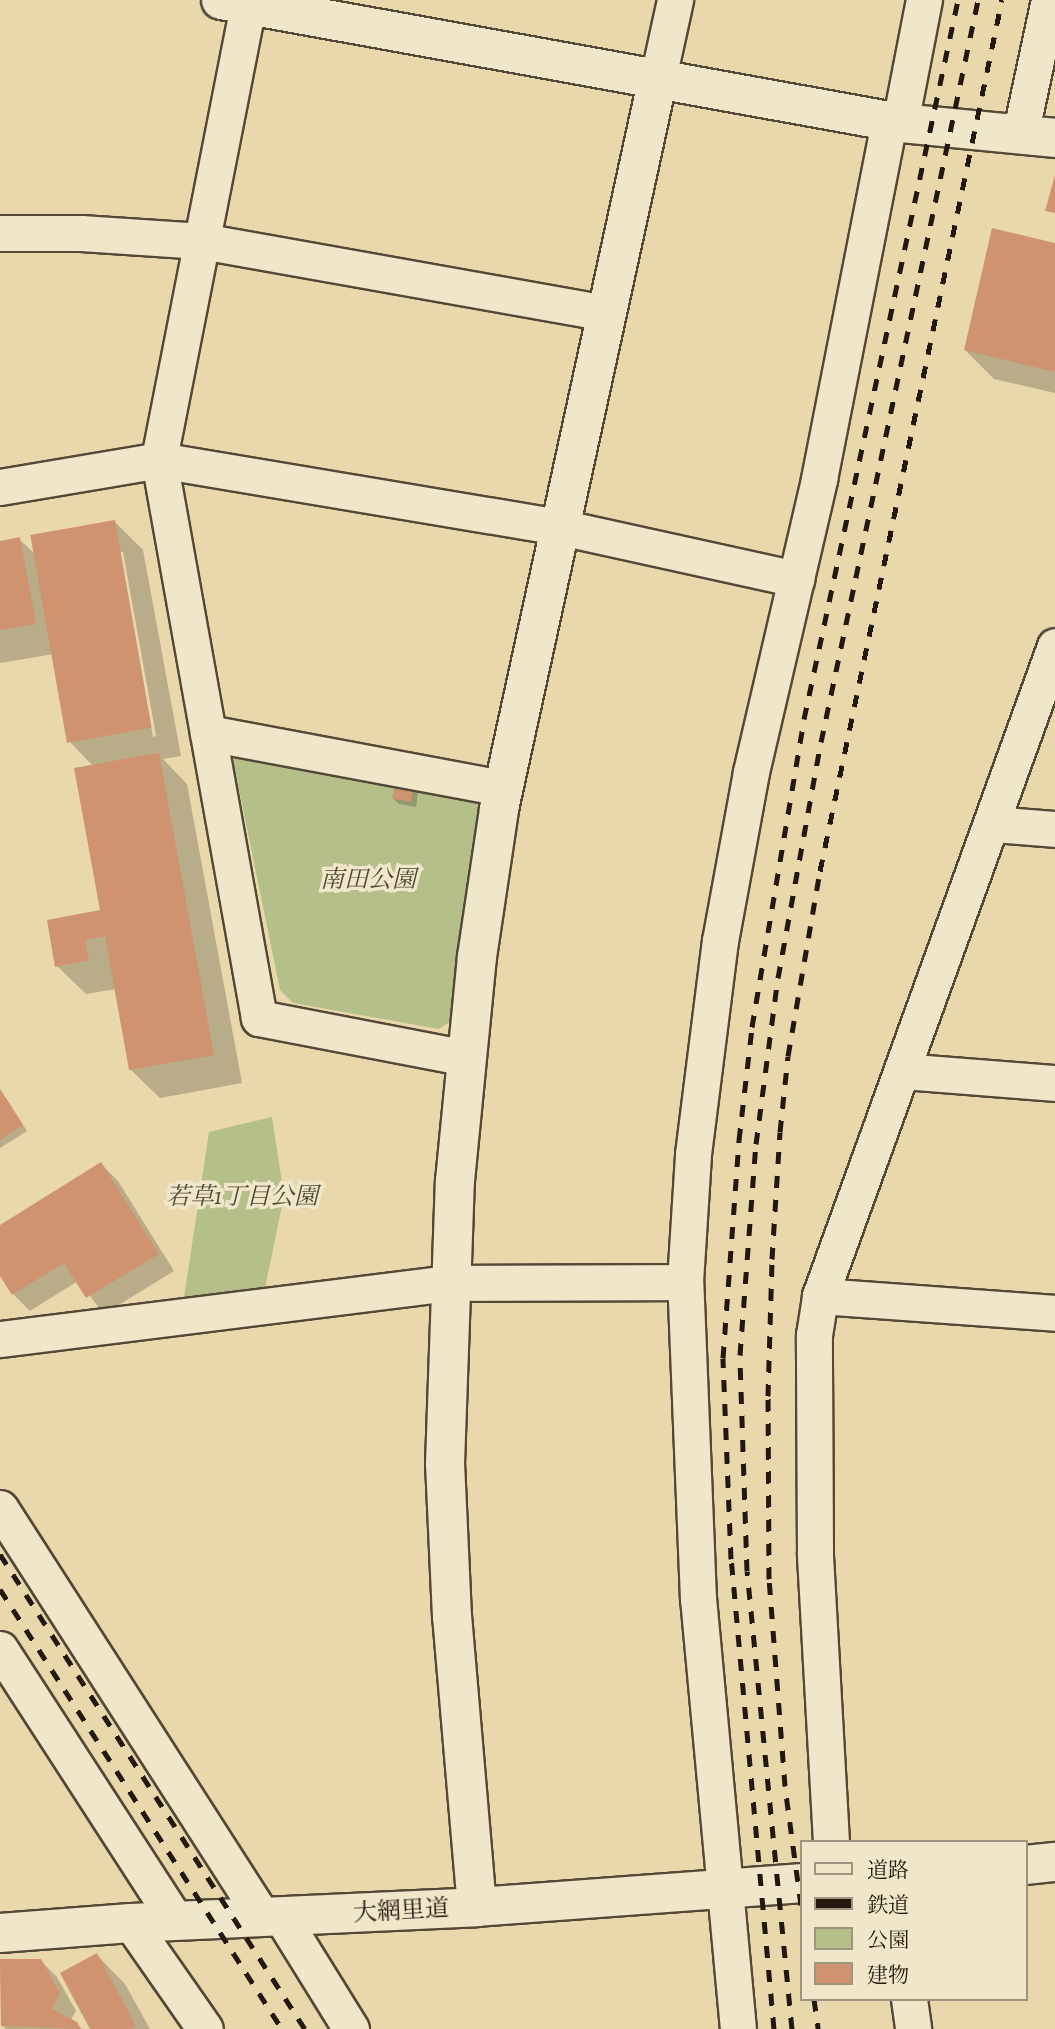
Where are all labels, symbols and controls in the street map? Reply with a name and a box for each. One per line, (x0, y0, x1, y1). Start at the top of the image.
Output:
park label: 南田公園 (320, 866, 416, 894)
park label: 若草1丁目公園 (166, 1183, 318, 1211)
legend (800, 1840, 1027, 2001)
text: 道路 (867, 1856, 909, 1884)
text: 鉄道 (867, 1891, 909, 1919)
street label: 大網里道 (352, 1894, 450, 1928)
text: 公園 (867, 1926, 909, 1954)
text: 建物 (867, 1961, 909, 1989)

